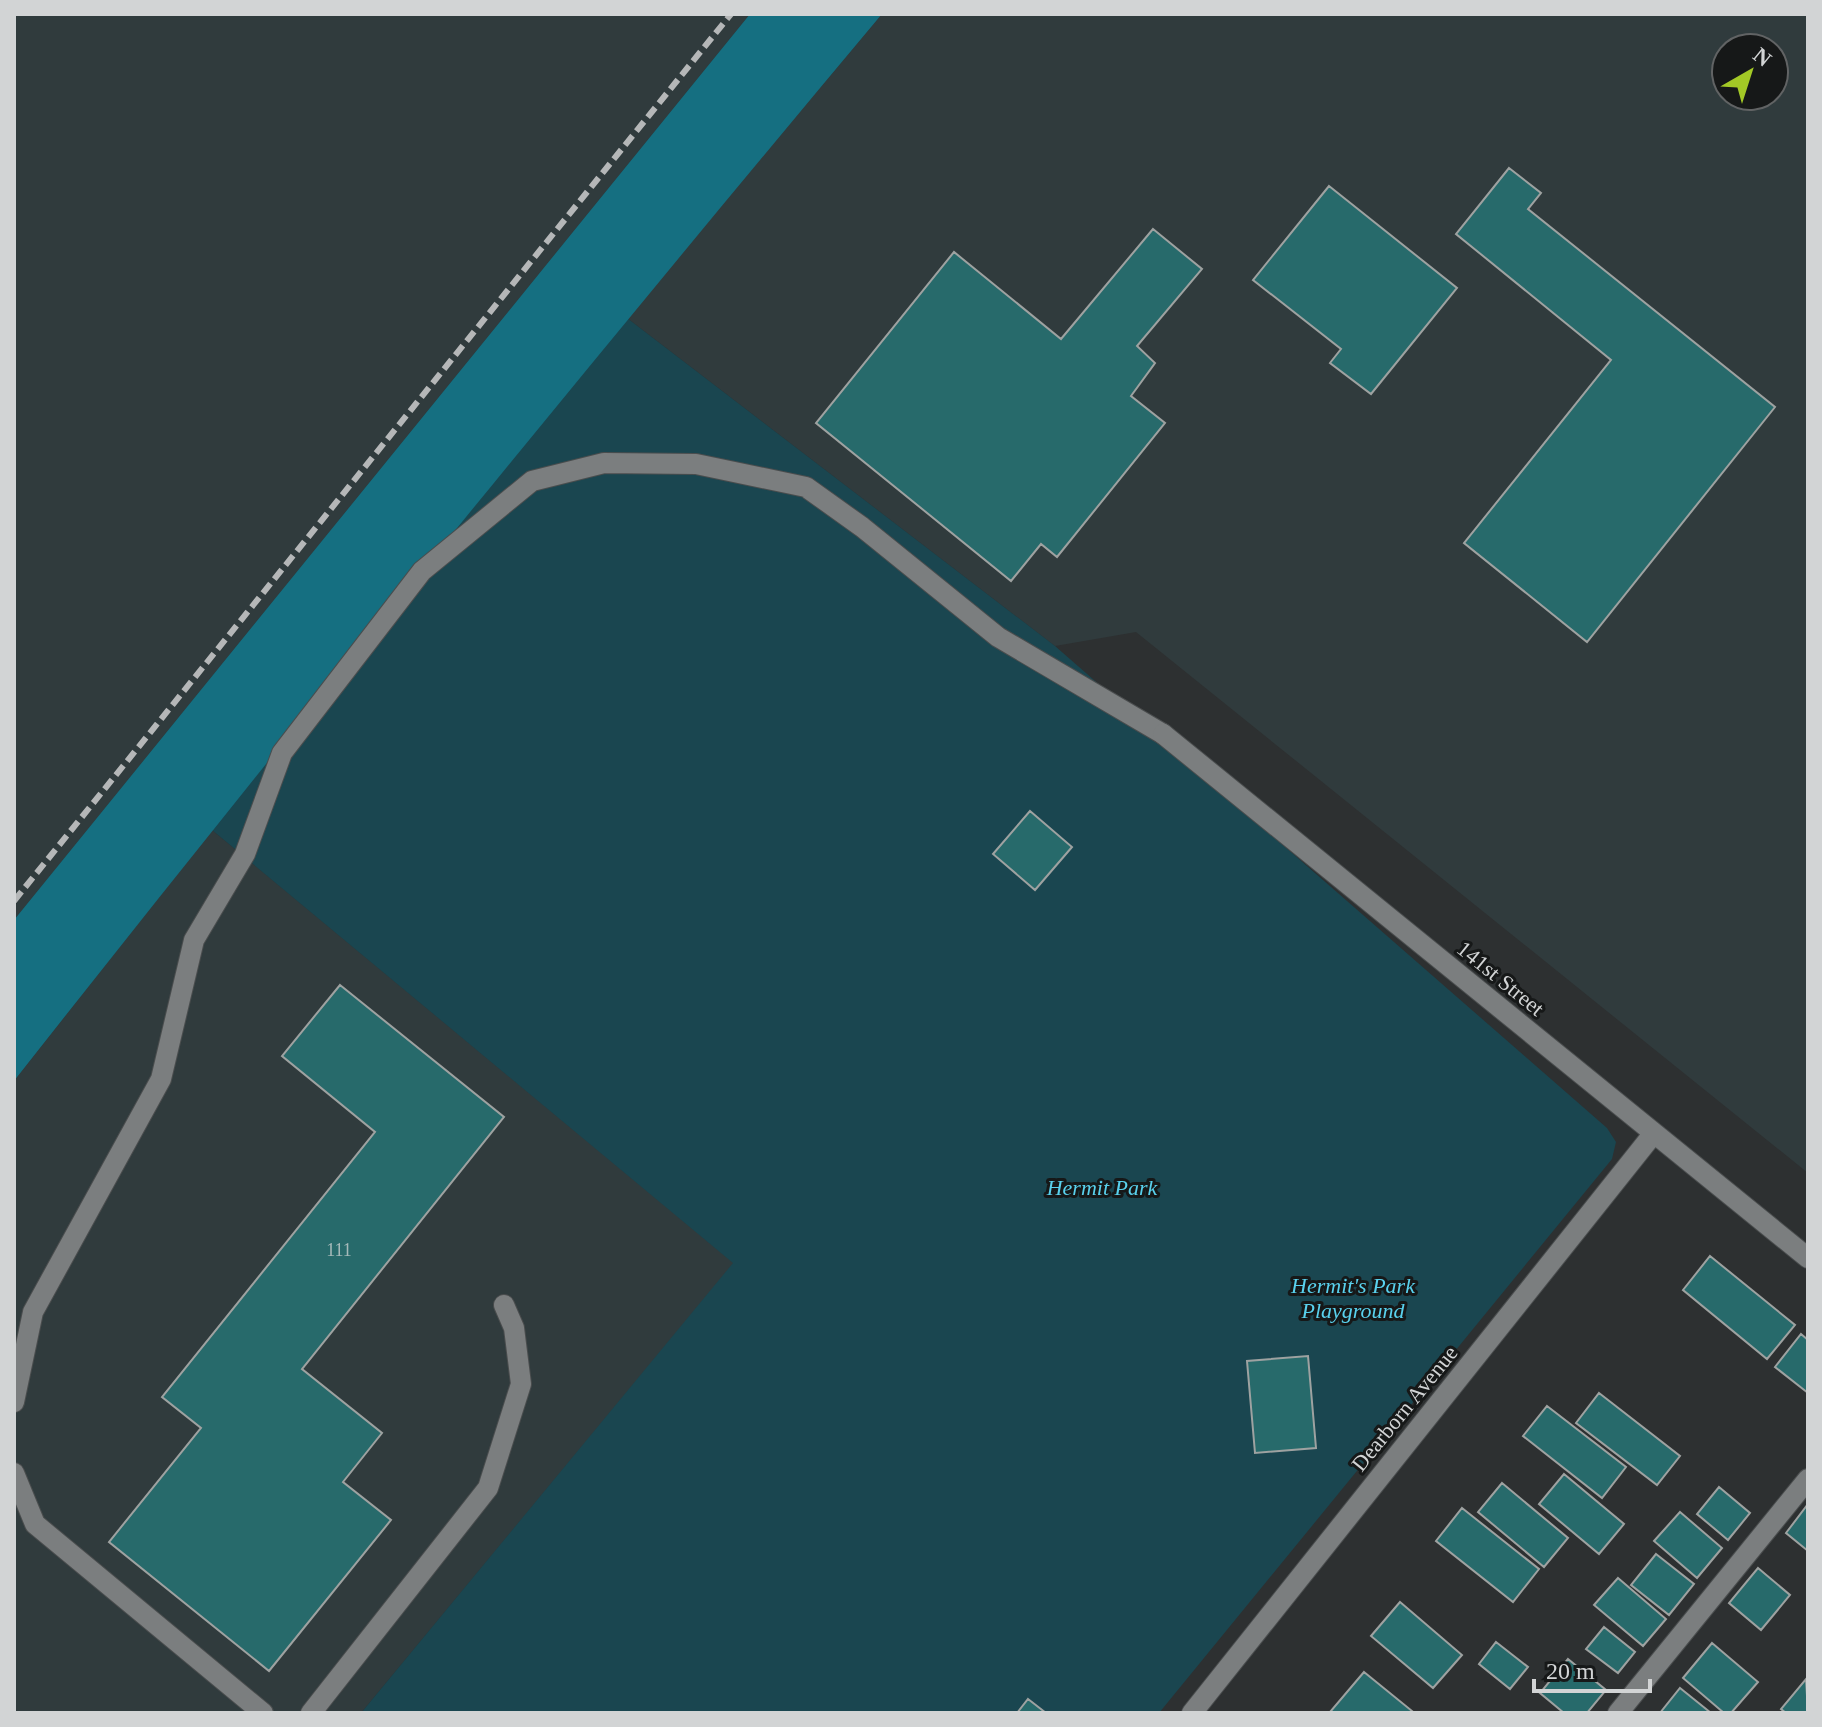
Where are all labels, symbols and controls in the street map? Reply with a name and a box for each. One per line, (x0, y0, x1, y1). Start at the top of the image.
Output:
north arrow (1710, 32, 1790, 112)
text: N (1748, 42, 1776, 72)
street label: 141st Street (1452, 936, 1549, 1021)
park label: Hermit Park (1046, 1175, 1159, 1200)
house number: 111 (326, 1240, 352, 1260)
park label: Hermit's Park Playground (1290, 1273, 1416, 1323)
street label: Dearborn Avenue (1346, 1341, 1463, 1476)
scale bar (1534, 1643, 1650, 1693)
text: 20 m (1546, 1658, 1595, 1684)

